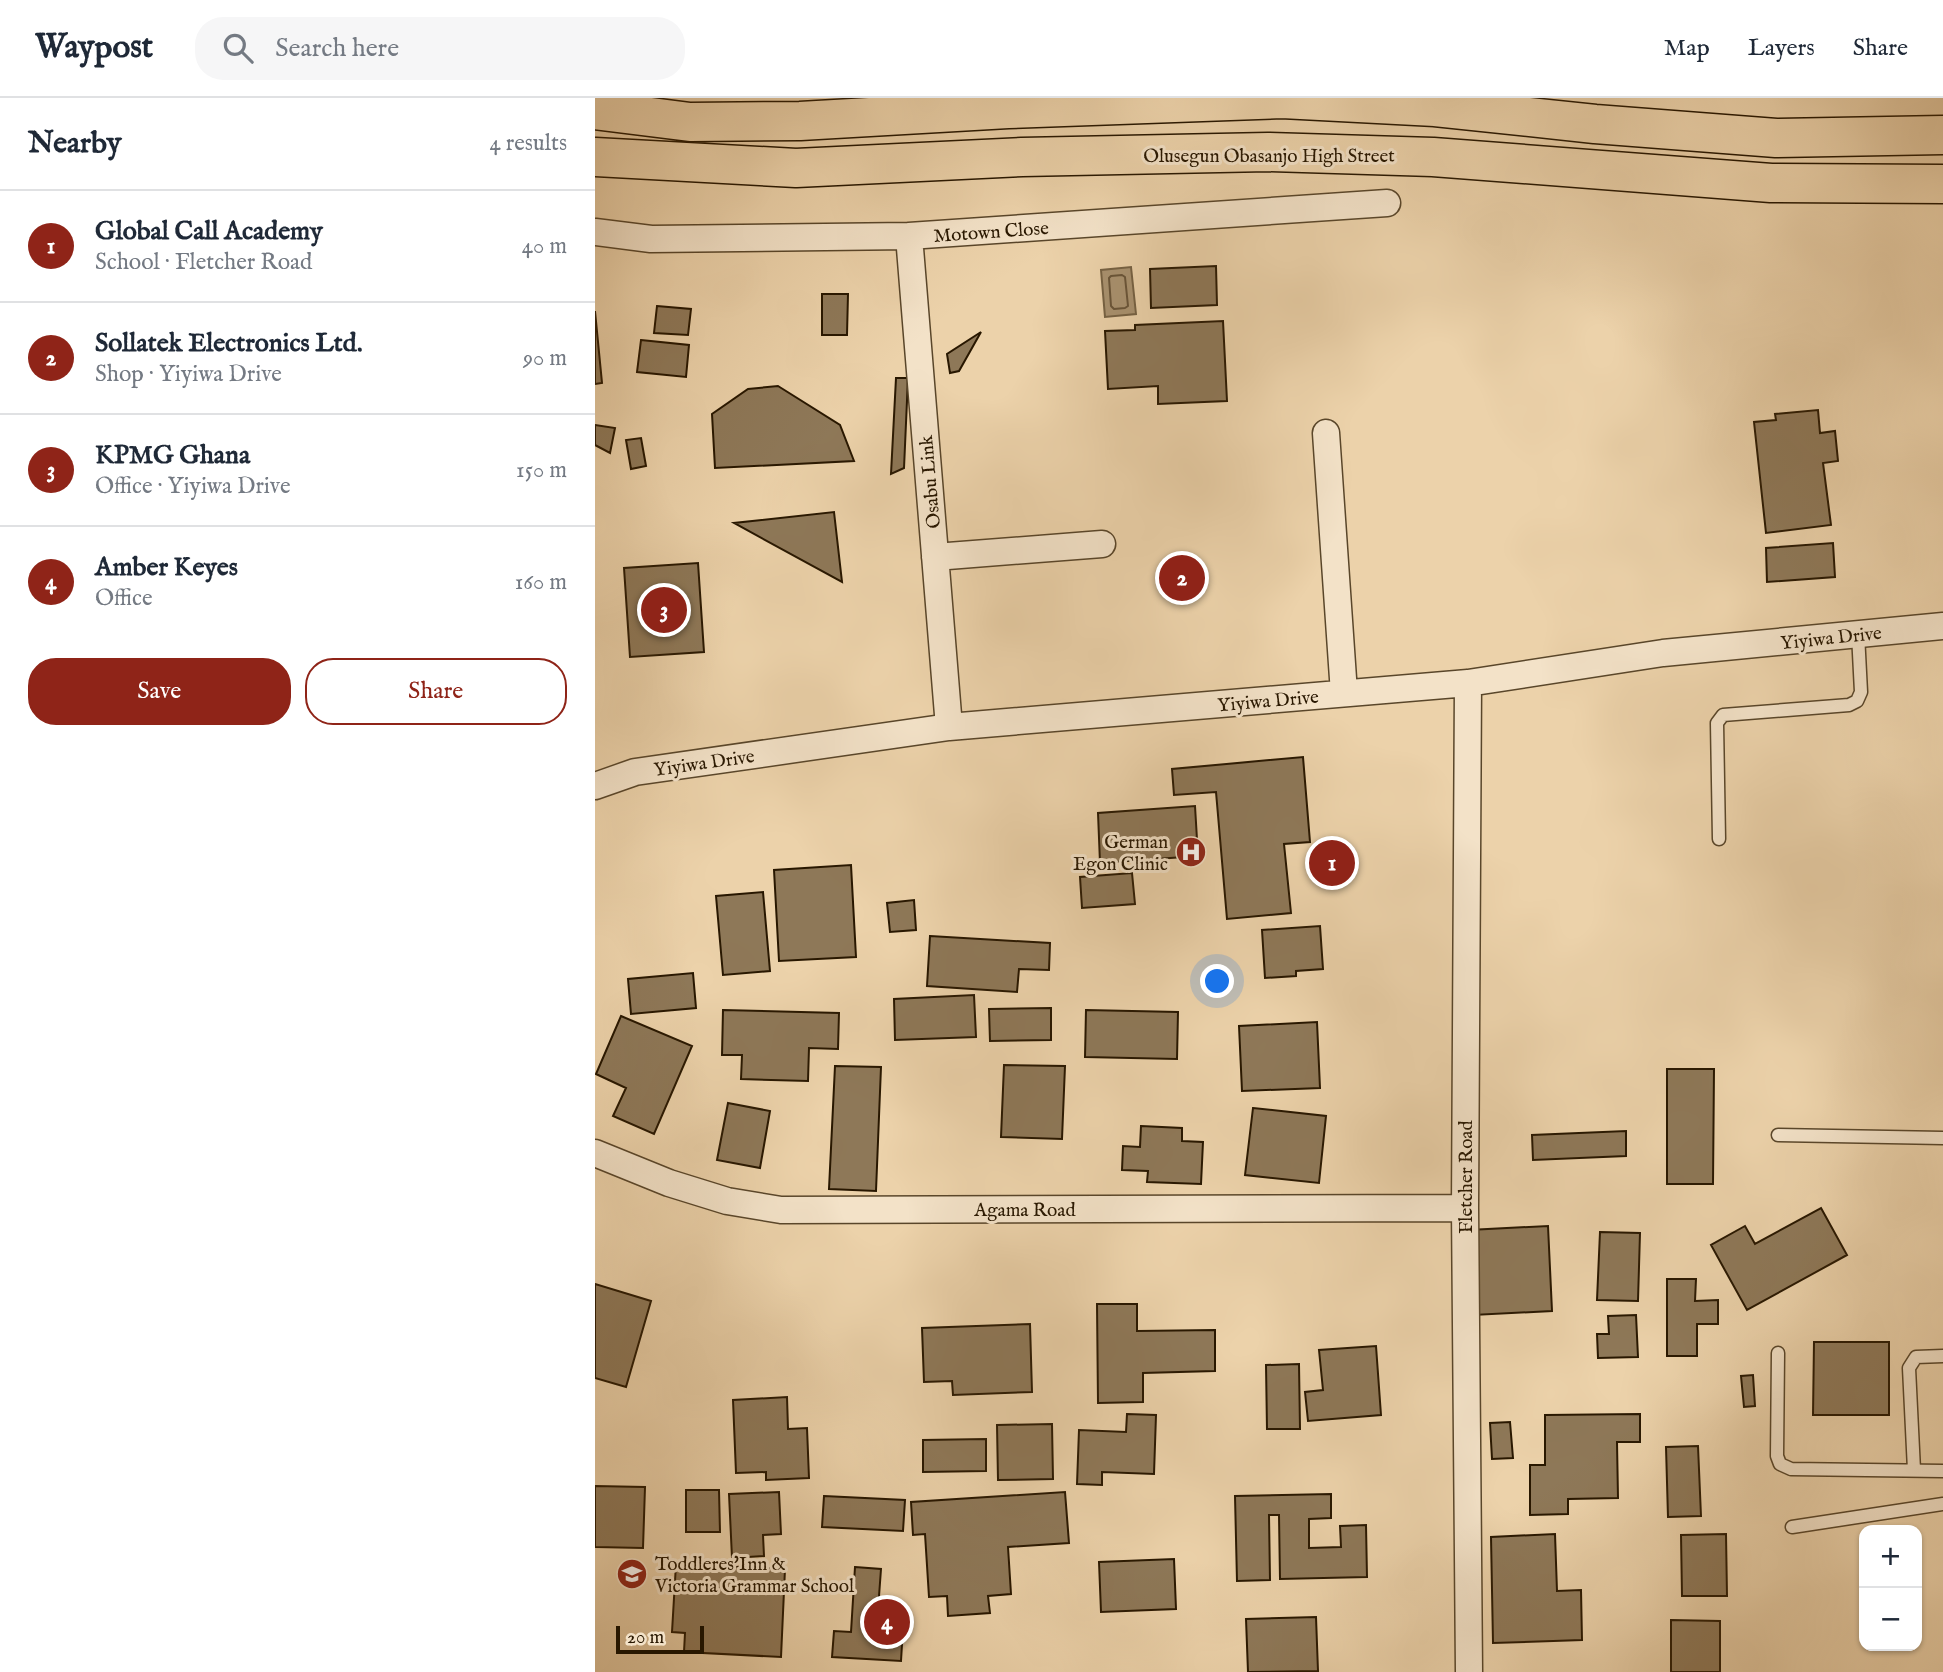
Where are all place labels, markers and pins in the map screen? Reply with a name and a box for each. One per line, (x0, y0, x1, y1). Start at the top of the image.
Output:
pin: 2 (1159, 552, 1205, 604)
pin: 3 (641, 584, 687, 636)
place label: German Egon Clinic (1073, 831, 1168, 877)
hospital icon: German Egon Clinic (1174, 835, 1208, 869)
pin: 1 (1309, 837, 1355, 889)
place label: Toddleres'Inn & Victoria Grammar School (654, 1553, 855, 1599)
school or university icon: Toddleres'Inn & Victoria Grammar School (615, 1557, 649, 1591)
pin: 4 (864, 1596, 910, 1648)

